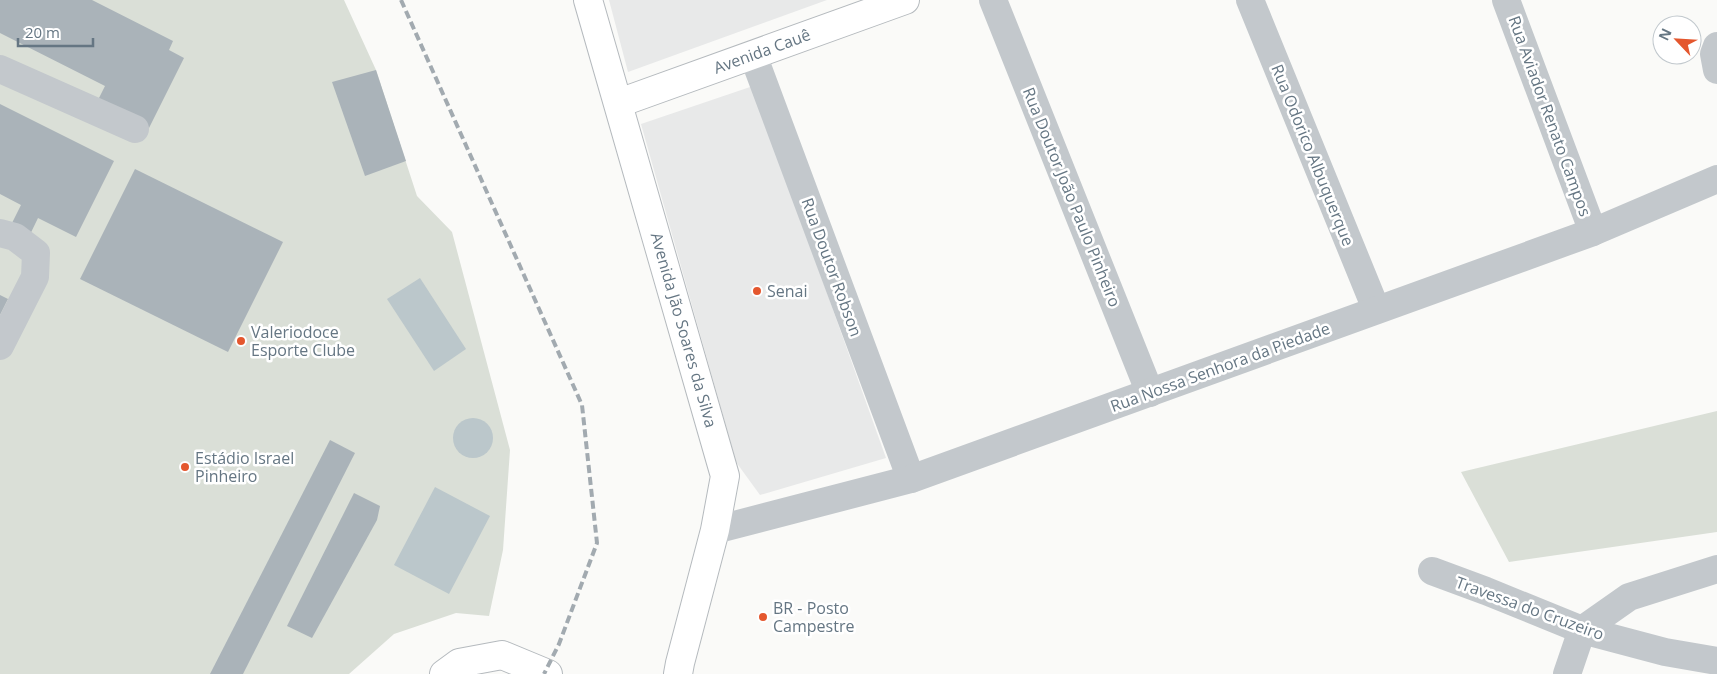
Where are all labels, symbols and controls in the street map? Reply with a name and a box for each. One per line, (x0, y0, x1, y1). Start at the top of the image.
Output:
street label: Rua Aviador Renato Campos (1503, 13, 1597, 219)
scale bar (18, 15, 92, 47)
north arrow (1652, 15, 1702, 65)
text: 20 m (25, 22, 60, 42)
street label: Avenida Cauê (711, 23, 813, 79)
text: N (1654, 25, 1676, 43)
street label: Rua Odorico Albuquerque (1266, 61, 1360, 249)
street label: Rua Doutor João Paulo Pinheiro (1018, 84, 1126, 310)
street label: Rua Doutor Robson (797, 195, 867, 339)
street label: Avenida Jão Soares da Silva (646, 230, 722, 430)
place label: Senai (767, 280, 808, 302)
marker: Senai (751, 285, 763, 297)
street label: Rua Nossa Senhora da Piedade (1107, 317, 1333, 417)
place label: Valeriodoce Esporte Clube (251, 321, 355, 361)
marker: Valeriodoce Esporte Clube (235, 335, 247, 347)
place label: Estádio Israel Pinheiro (195, 447, 294, 487)
marker: Estádio Israel Pinheiro (179, 461, 191, 473)
street label: Travessa do Cruzeiro (1453, 571, 1607, 645)
place label: BR - Posto Campestre (773, 597, 854, 637)
marker: BR - Posto Campestre (757, 611, 769, 623)

